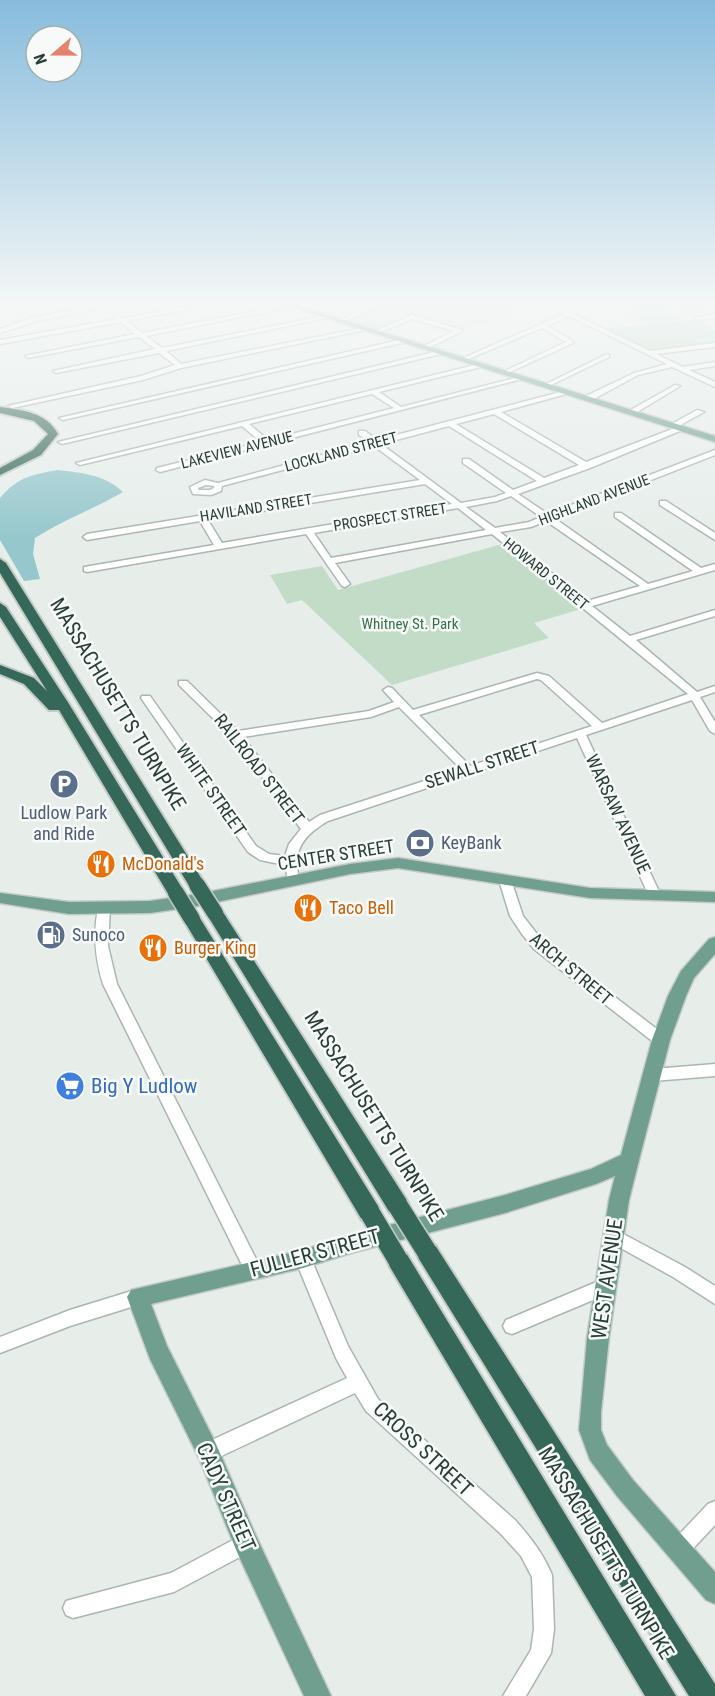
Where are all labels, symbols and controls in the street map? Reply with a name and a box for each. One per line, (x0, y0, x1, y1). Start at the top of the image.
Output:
north arrow (24, 24, 84, 84)
text: N (30, 51, 51, 67)
street label: LAKEVIEW AVENUE (179, 427, 295, 473)
street label: LOCKLAND STREET (283, 428, 400, 476)
street label: HIGHLAND AVENUE (536, 471, 652, 529)
street label: HAVILAND STREET (199, 490, 314, 526)
street label: PROSPECT STREET (332, 499, 448, 535)
street label: HOWARD STREET (500, 534, 592, 614)
street label: MASSACHUSETTS TURNPIKE (45, 594, 191, 814)
park label: Whitney St. Park (362, 615, 459, 633)
street label: RAILROAD STREET (210, 710, 309, 828)
street label: SEWALL STREET (422, 736, 542, 793)
street label: WHITE STREET (172, 740, 251, 840)
street label: WARSAW AVENUE (582, 751, 655, 877)
parking icon: Ludlow Park and Ride (48, 768, 80, 800)
place label: Ludlow Park and Ride (21, 802, 107, 844)
bank icon: KeyBank (404, 827, 436, 859)
place label: KeyBank (441, 832, 502, 853)
street label: CENTER STREET (276, 835, 396, 874)
restaurant icon: McDonald's (85, 848, 117, 880)
place label: McDonald's (122, 853, 204, 874)
restaurant icon: Taco Bell (292, 892, 324, 924)
place label: Taco Bell (329, 897, 394, 918)
fuel station icon: Sunoco (35, 919, 67, 951)
place label: Sunoco (72, 924, 125, 945)
street label: ARCH STREET (526, 928, 617, 1009)
restaurant icon: Burger King (137, 932, 169, 964)
place label: Burger King (174, 937, 256, 958)
street label: MASSACHUSETTS TURNPIKE (299, 1007, 449, 1225)
supermarket icon: Big Y Ludlow (54, 1070, 86, 1102)
place label: Big Y Ludlow (91, 1074, 198, 1098)
street label: WEST AVENUE (587, 1217, 627, 1341)
street label: FULLER STREET (248, 1224, 383, 1282)
street label: CROSS STREET (368, 1397, 478, 1501)
street label: CADY STREET (191, 1439, 261, 1555)
street label: MASSACHUSETTS TURNPIKE (533, 1443, 679, 1663)

